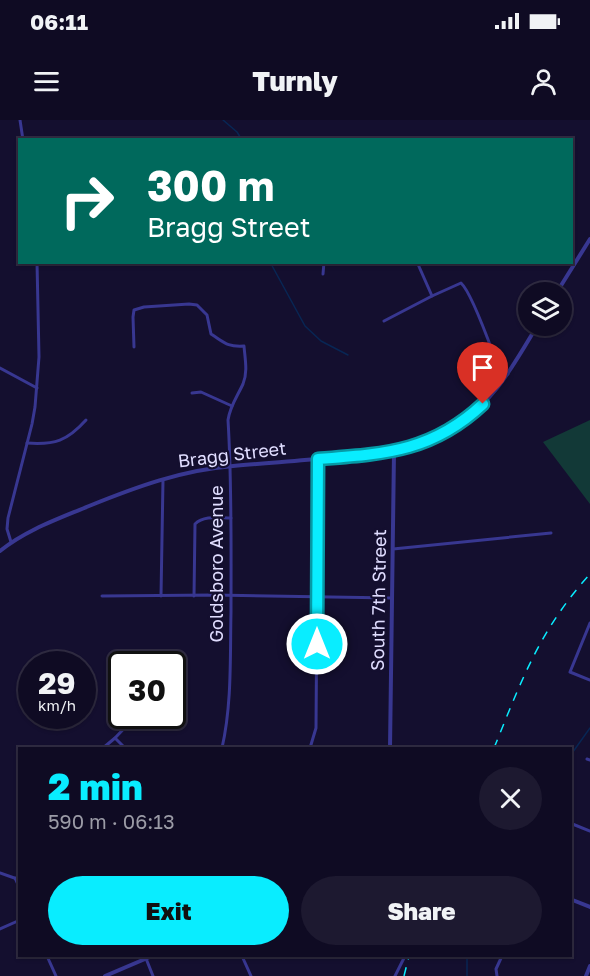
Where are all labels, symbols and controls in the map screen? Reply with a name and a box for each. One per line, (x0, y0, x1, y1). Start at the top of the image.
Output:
text: 06:11 (30, 8, 88, 35)
icon: menu (30, 65, 63, 98)
text: Turnly (252, 65, 338, 97)
icon: person (527, 65, 560, 98)
text: 300 m (147, 160, 274, 210)
icon: right (48, 162, 126, 240)
text: Bragg Street (147, 211, 311, 243)
map controls (518, 282, 572, 336)
button: layers (518, 282, 572, 336)
pin (457, 342, 508, 404)
icon: arrive (466, 351, 499, 384)
street label: Bragg Street (176, 436, 287, 472)
street label: Goldsboro Avenue (205, 485, 227, 643)
street label: South 7th Street (366, 529, 390, 671)
position arrow (285, 612, 349, 676)
speed limit sign: 30 (108, 651, 186, 729)
text: 29 (38, 665, 76, 701)
text: km/h (38, 696, 76, 714)
text: 2 min (48, 765, 143, 808)
button: close (479, 767, 542, 830)
text: 590 m · 06:13 (48, 809, 175, 833)
button: Exit (48, 876, 289, 945)
button: Share (301, 876, 542, 945)

